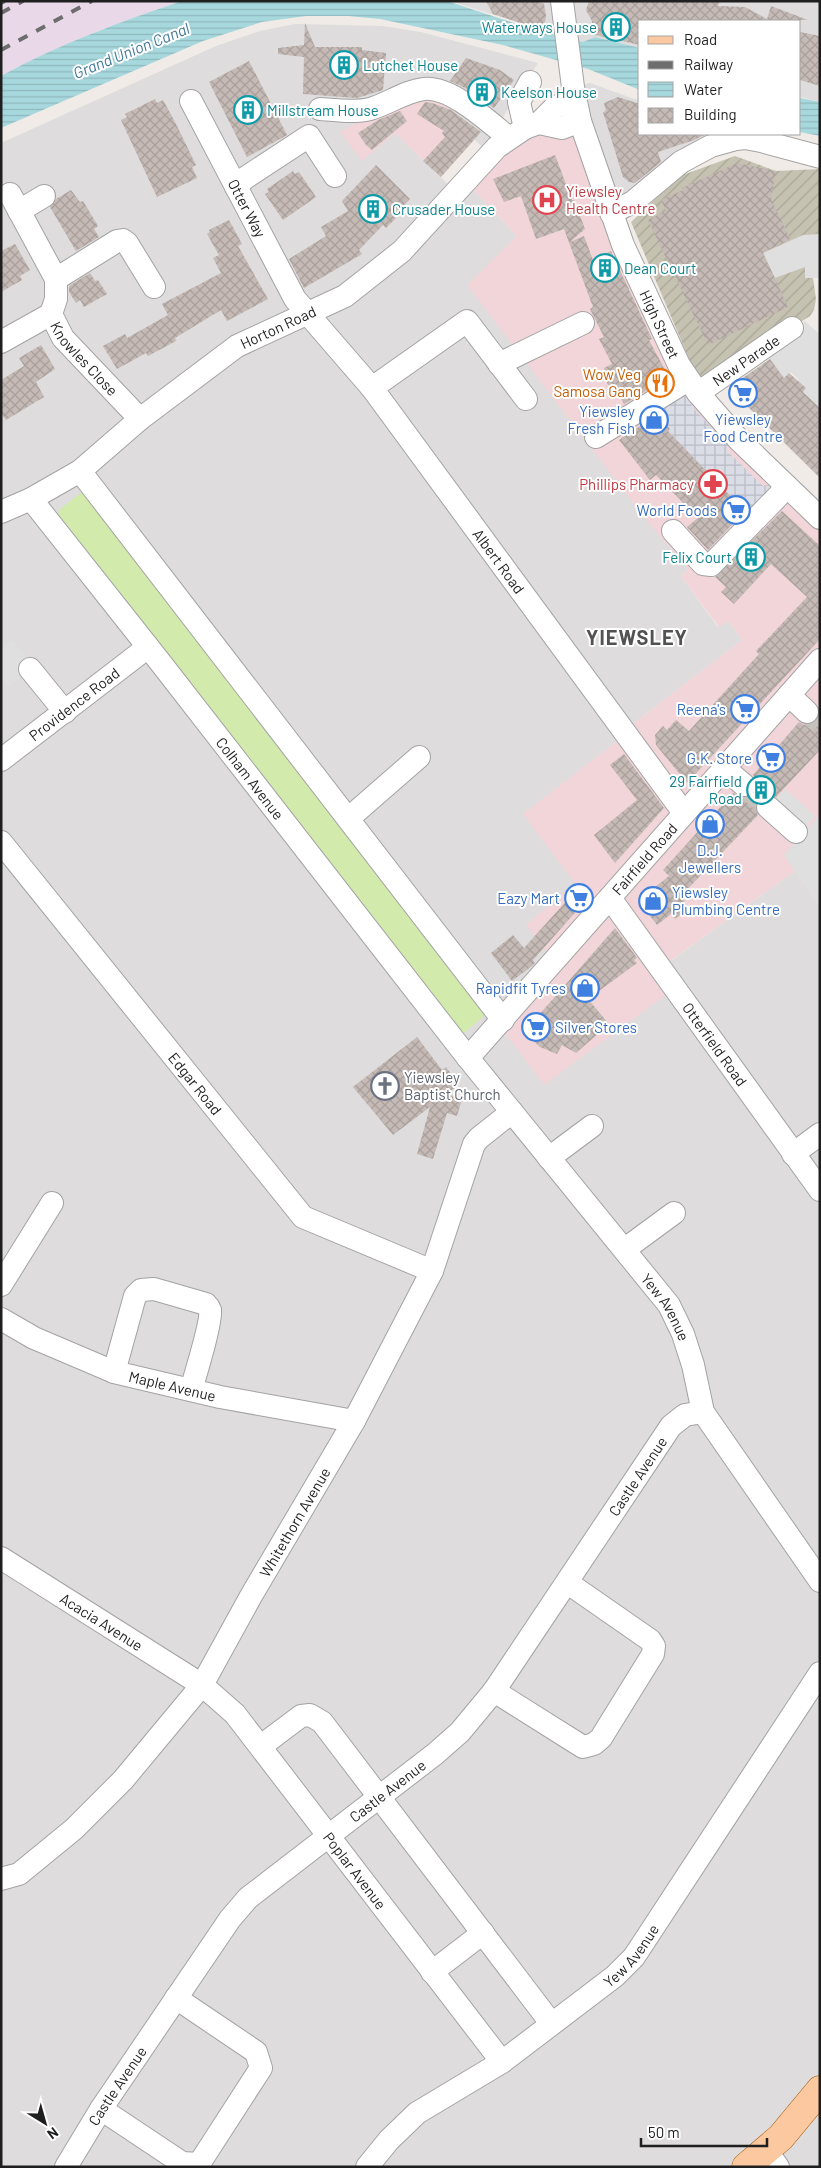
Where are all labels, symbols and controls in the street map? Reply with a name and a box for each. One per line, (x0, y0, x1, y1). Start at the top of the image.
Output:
building icon: Waterways House (601, 12, 631, 42)
water label: Grand Union Canal (70, 18, 192, 82)
place label: Waterways House (482, 18, 597, 36)
legend (638, 20, 801, 135)
text: Road (684, 30, 717, 48)
building icon: Lutchet House (329, 50, 359, 80)
text: Railway (684, 55, 733, 73)
place label: Lutchet House (363, 56, 458, 74)
building icon: Keelson House (467, 77, 497, 107)
text: Water (684, 80, 723, 98)
place label: Keelson House (501, 83, 597, 101)
building icon: Millstream House (233, 95, 263, 125)
place label: Millstream House (267, 101, 379, 119)
text: Building (684, 105, 737, 123)
street label: Otter Way (225, 176, 270, 240)
place label: Yiewsley Health Centre (566, 182, 655, 217)
hospital icon: Yiewsley Health Centre (532, 185, 562, 215)
building icon: Crusader House (358, 194, 388, 224)
place label: Crusader House (392, 200, 495, 218)
building icon: Dean Court (590, 253, 620, 283)
place label: Dean Court (624, 259, 696, 277)
street label: High Street (636, 287, 684, 361)
street label: Horton Road (237, 302, 319, 352)
street label: Knowles Close (47, 318, 122, 399)
street label: New Parade (709, 331, 783, 389)
place label: Wow Veg Samosa Gang (553, 365, 641, 400)
restaurant icon: Wow Veg Samosa Gang (645, 368, 675, 398)
supermarket icon: Yiewsley Food Centre (728, 378, 758, 408)
place label: Yiewsley Fresh Fish (567, 402, 635, 437)
shop icon: Yiewsley Fresh Fish (639, 405, 669, 435)
place label: Yiewsley Food Centre (703, 410, 783, 445)
pharmacy icon: Phillips Pharmacy (698, 469, 728, 499)
place label: Phillips Pharmacy (579, 475, 694, 493)
supermarket icon: World Foods (721, 495, 751, 525)
place label: World Foods (637, 501, 717, 519)
street label: Albert Road (469, 525, 529, 597)
building icon: Felix Court (736, 542, 766, 572)
place label: Felix Court (662, 548, 732, 566)
district label: YIEWSLEY (586, 625, 688, 649)
street label: Providence Road (25, 663, 123, 744)
supermarket icon: Reena's (730, 694, 760, 724)
place label: Reena's (677, 700, 726, 718)
street label: Colham Avenue (213, 733, 288, 823)
supermarket icon: G.K. Store (756, 743, 786, 773)
place label: G.K. Store (687, 749, 752, 767)
place label: 29 Fairfield Road (669, 772, 742, 807)
building icon: 29 Fairfield Road (746, 775, 776, 805)
shop icon: D.J. Jewellers (695, 809, 725, 839)
street label: Fairfield Road (608, 819, 681, 898)
place label: D.J. Jewellers (679, 841, 741, 876)
supermarket icon: Eazy Mart (564, 883, 594, 913)
place label: Yiewsley Plumbing Centre (672, 883, 780, 918)
shop icon: Yiewsley Plumbing Centre (638, 886, 668, 916)
place label: Eazy Mart (497, 889, 560, 907)
shop icon: Rapidfit Tyres (570, 973, 600, 1003)
place label: Rapidfit Tyres (476, 979, 566, 997)
street label: Otterfield Road (679, 999, 751, 1089)
supermarket icon: Silver Stores (521, 1012, 551, 1042)
place label: Silver Stores (555, 1018, 637, 1036)
street label: Edgar Road (165, 1049, 226, 1118)
place label: Yiewsley Baptist Church (404, 1068, 501, 1103)
church icon: Yiewsley Baptist Church (370, 1071, 400, 1101)
street label: Yew Avenue (638, 1269, 693, 1343)
street label: Maple Avenue (127, 1367, 218, 1405)
street label: Castle Avenue (605, 1433, 670, 1519)
street label: Whitethorn Avenue (255, 1464, 334, 1580)
street label: Acacia Avenue (57, 1589, 146, 1654)
street label: Castle Avenue (346, 1756, 429, 1826)
street label: Poplar Avenue (320, 1828, 390, 1913)
street label: Yew Avenue (600, 1920, 662, 1991)
street label: Castle Avenue (84, 2043, 150, 2129)
north arrow (20, 2098, 70, 2148)
scale bar (641, 2116, 767, 2148)
text: 50 m (648, 2123, 680, 2141)
text: N (44, 2124, 62, 2143)

